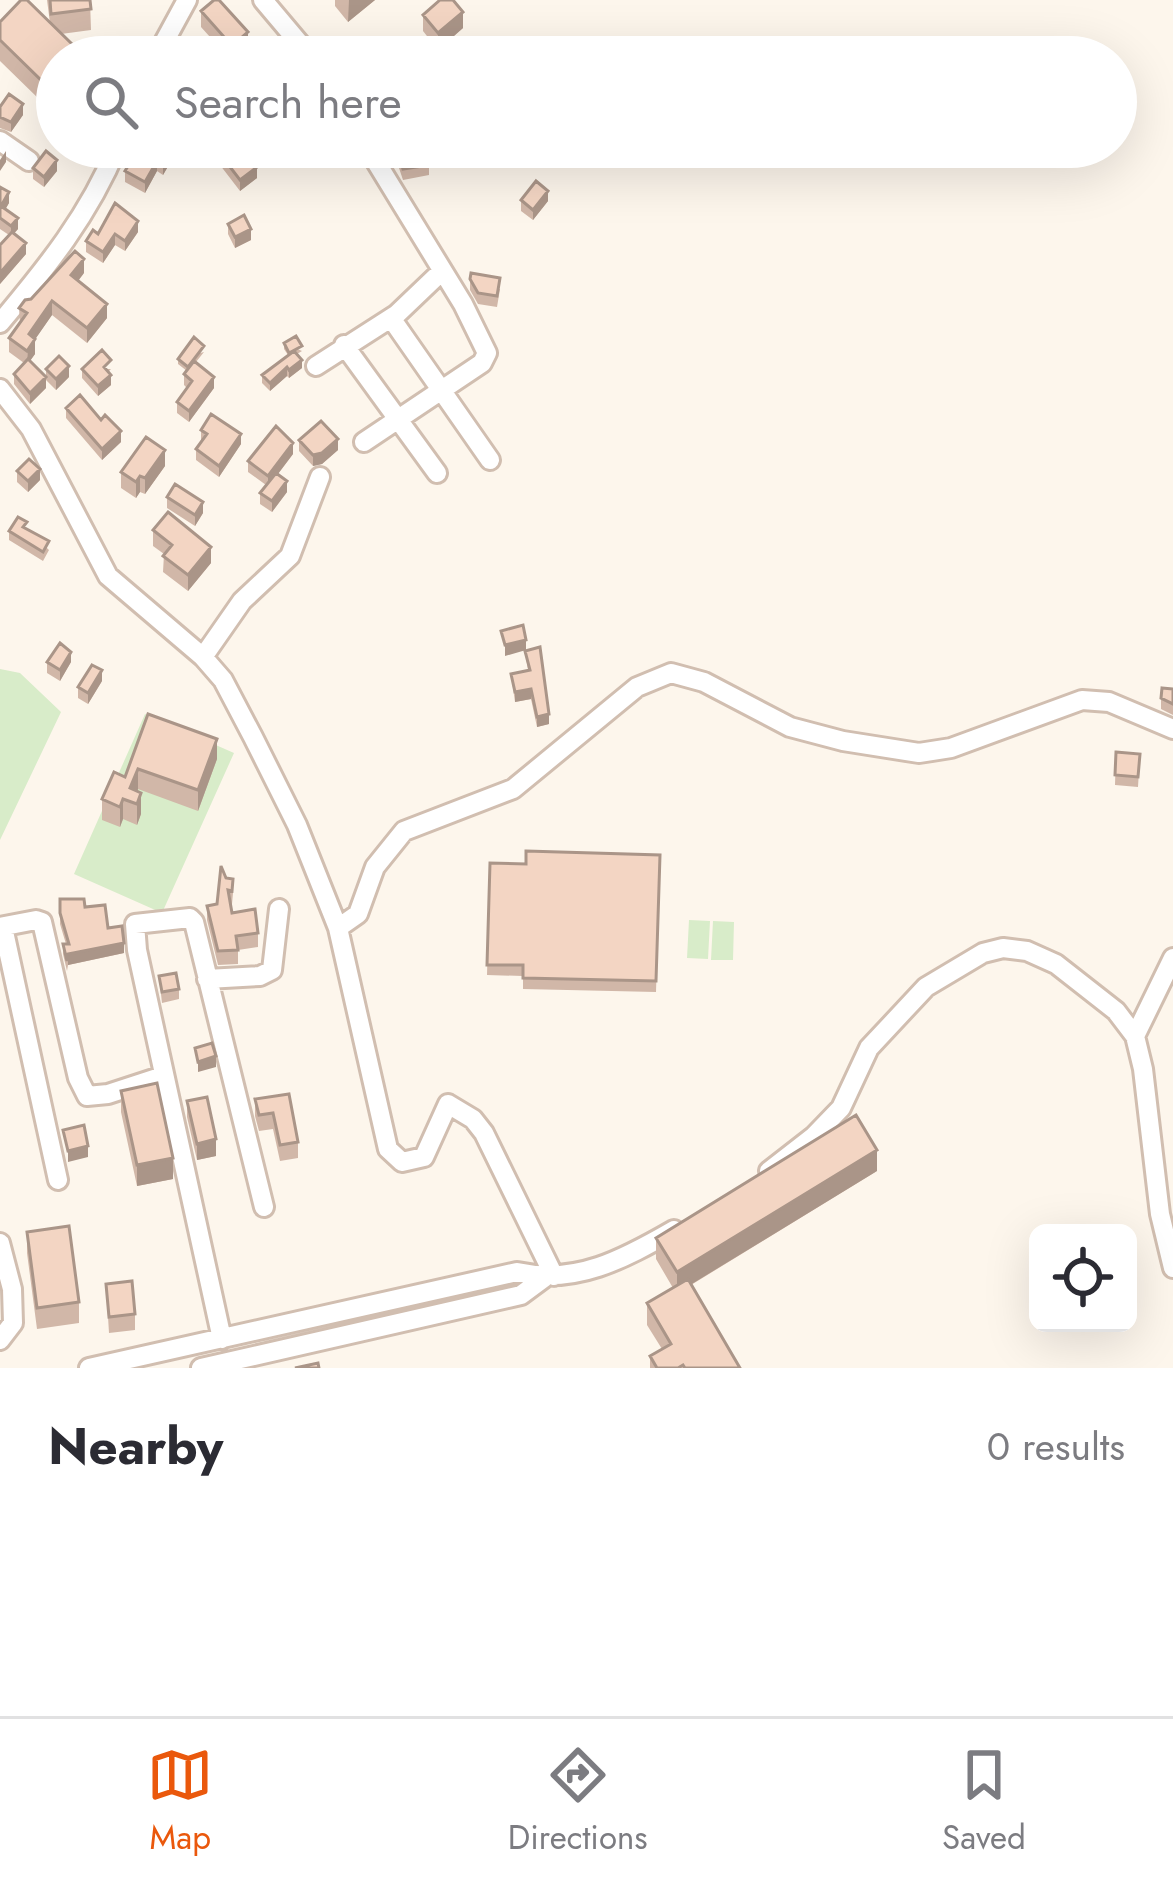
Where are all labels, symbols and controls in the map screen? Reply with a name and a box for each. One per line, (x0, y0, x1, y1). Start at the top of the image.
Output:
search box (36, 36, 1137, 168)
icon: search (78, 69, 144, 135)
text: Search here (174, 70, 402, 135)
map controls (1029, 1224, 1137, 1332)
button: locate (1029, 1224, 1137, 1332)
text: Nearby (48, 1409, 223, 1483)
text: 0 results (987, 1418, 1125, 1475)
tab: Map (147, 1742, 213, 1861)
tab: Directions (508, 1742, 648, 1861)
tab: Saved (942, 1742, 1026, 1861)

